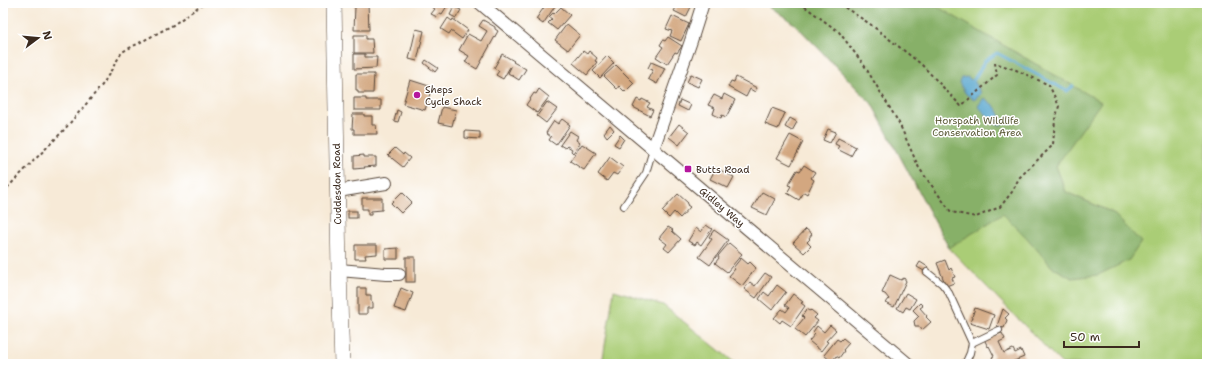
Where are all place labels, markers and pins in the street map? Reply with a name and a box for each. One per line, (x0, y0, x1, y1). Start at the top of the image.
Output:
place label: Sheps Cycle Shack (425, 83, 482, 108)
marker: Sheps Cycle Shack (412, 90, 422, 100)
place label: Butts Road (696, 163, 750, 176)
marker: Butts Road (683, 164, 693, 174)

